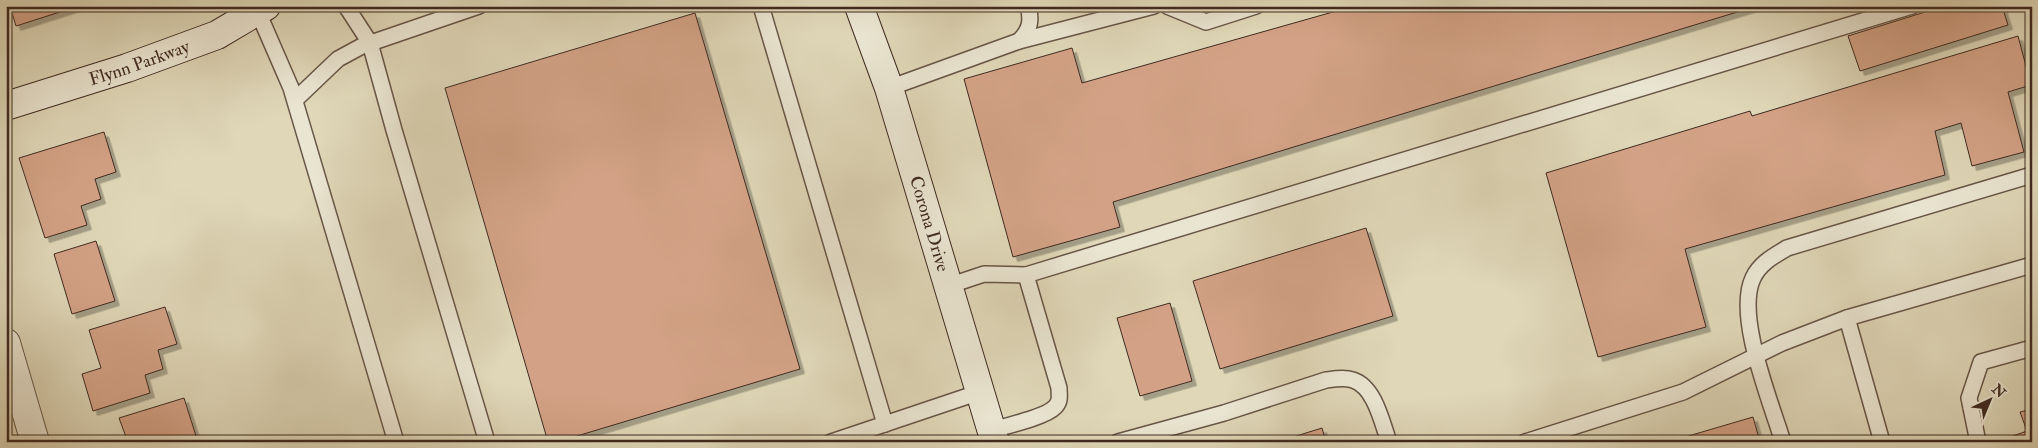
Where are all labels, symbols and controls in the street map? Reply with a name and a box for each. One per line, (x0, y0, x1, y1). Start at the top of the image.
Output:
street label: Flynn Parkway (86, 35, 194, 91)
street label: Corona Drive (904, 173, 955, 275)
north arrow (1966, 376, 2016, 426)
text: N (1988, 380, 2009, 402)

